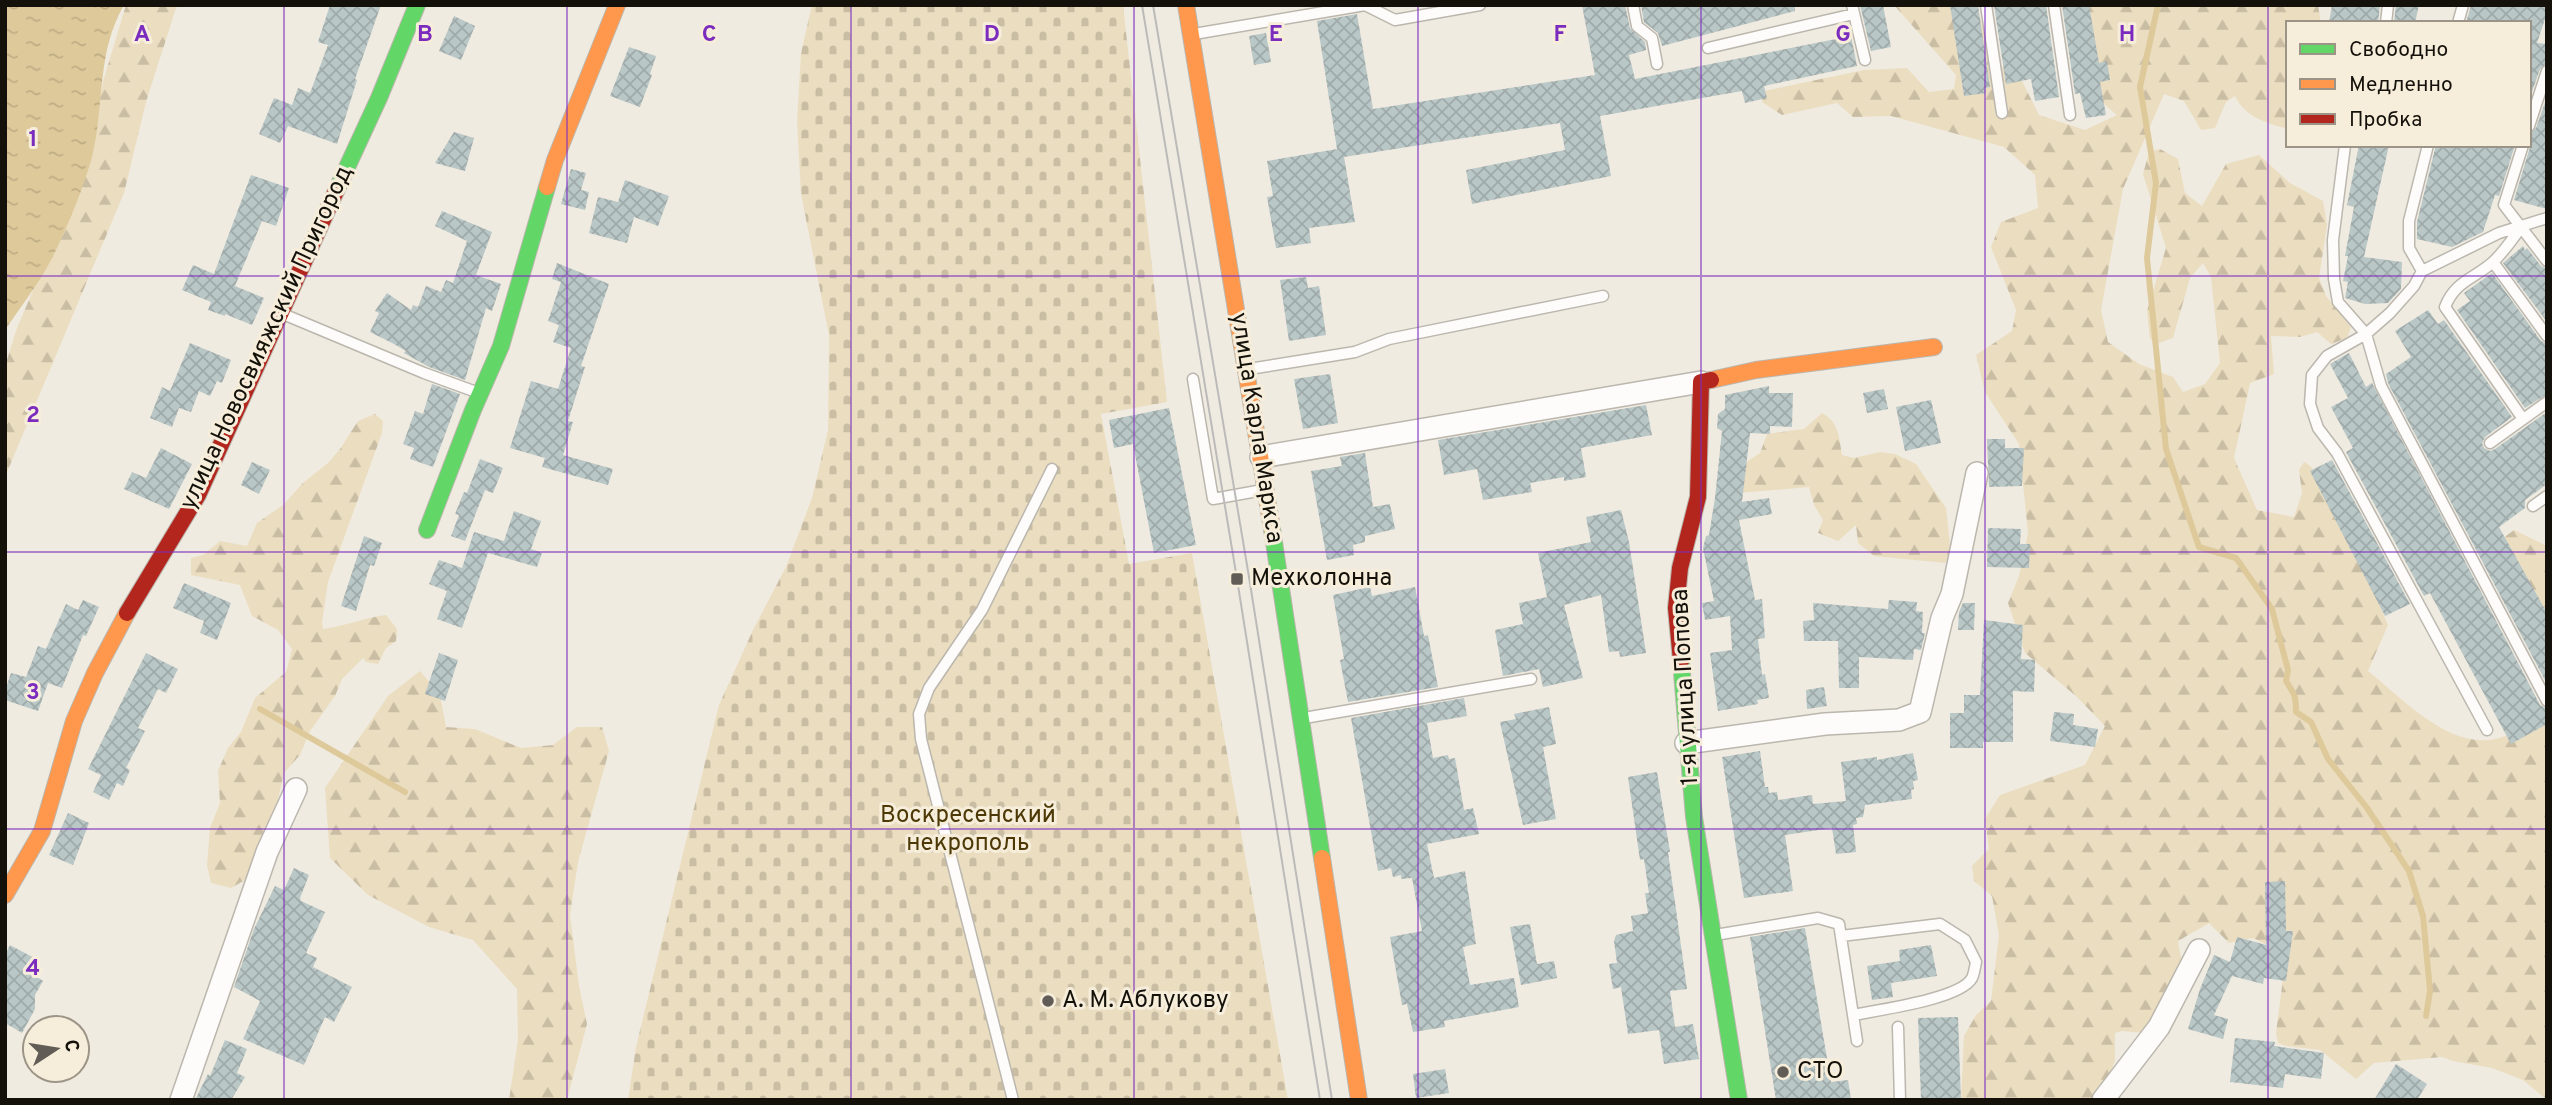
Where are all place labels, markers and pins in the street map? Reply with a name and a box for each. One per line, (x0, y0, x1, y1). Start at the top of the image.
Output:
place label: Мехколонна (1251, 564, 1392, 594)
marker: Мехколонна (1229, 571, 1245, 587)
place label: А. М. Аблукову (1062, 986, 1229, 1016)
marker: А. М. Аблукову (1040, 993, 1056, 1009)
place label: СТО (1797, 1057, 1844, 1087)
marker: СТО (1775, 1064, 1791, 1080)

